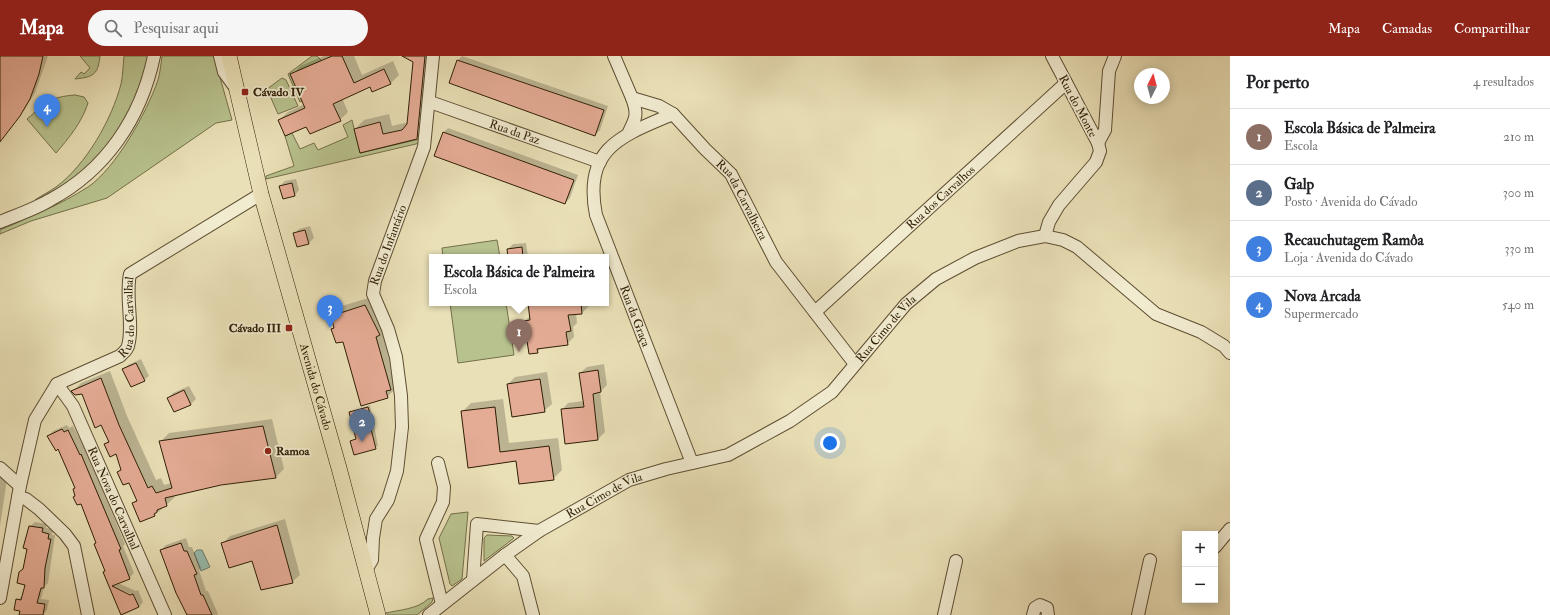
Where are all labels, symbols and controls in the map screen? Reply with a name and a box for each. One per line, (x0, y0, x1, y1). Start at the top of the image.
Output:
search box (88, 10, 368, 46)
text: Mapa (20, 16, 64, 40)
icon: search (102, 17, 124, 39)
text: Pesquisar aqui (134, 19, 219, 38)
text: Mapa (1328, 20, 1360, 37)
text: Camadas (1382, 20, 1432, 37)
text: Compartilhar (1454, 20, 1530, 37)
north arrow (1134, 68, 1170, 104)
street label: Rua do Monte (1055, 72, 1100, 140)
text: Por perto (1246, 72, 1309, 93)
text: 4 resultados (1473, 74, 1534, 90)
place label: Cávado IV (253, 85, 306, 100)
marker: Cávado IV (240, 87, 250, 97)
pin: 4 (34, 94, 60, 127)
street label: Rua da Paz (487, 117, 542, 148)
text: Escola Básica de Palmeira (1284, 119, 1436, 138)
text: 1 (1257, 129, 1261, 145)
text: 210 m (1503, 129, 1534, 145)
text: Escola (1284, 138, 1318, 154)
street label: Rua da Carvalheira (713, 157, 771, 244)
street label: Rua dos Carvalhos (903, 163, 979, 233)
text: Galp (1284, 175, 1314, 194)
text: 2 (1256, 185, 1262, 201)
text: 300 m (1503, 185, 1534, 201)
text: Posto · Avenida do Cávado (1284, 194, 1417, 210)
street label: Rua do Infantário (367, 203, 410, 288)
text: Recauchutagem Ramôa (1284, 231, 1424, 250)
text: 3 (1257, 241, 1262, 257)
text: 330 m (1505, 241, 1534, 257)
text: Loja · Avenida do Cávado (1284, 250, 1413, 266)
popup (429, 254, 609, 306)
text: Escola Básica de Palmeira (443, 263, 595, 282)
street label: Rua do Carvalhal (115, 276, 138, 362)
text: Escola (443, 282, 477, 298)
street label: Rua da Graça (616, 283, 654, 350)
text: Nova Arcada (1284, 287, 1361, 306)
street label: Rua Cimo de Vila (853, 291, 920, 366)
pin: 3 (317, 295, 343, 328)
text: 4 (1255, 297, 1263, 313)
text: 540 m (1502, 297, 1534, 313)
text: Supermercado (1284, 306, 1358, 322)
pin: 1 (506, 319, 532, 352)
place label: Cávado III (229, 321, 281, 336)
marker: Cávado III (284, 323, 294, 333)
street label: Avenida do Cávado (296, 341, 335, 432)
pin: 2 (349, 409, 375, 442)
your location (820, 433, 840, 453)
place label: Ramoa (276, 444, 311, 459)
street label: Rua Nova do Carvalhal (84, 445, 142, 552)
marker: Ramoa (263, 446, 273, 456)
street label: Rua Cimo de Vila (564, 469, 645, 522)
map controls (1182, 531, 1218, 603)
button: + (1182, 531, 1218, 567)
button: − (1182, 567, 1218, 603)

